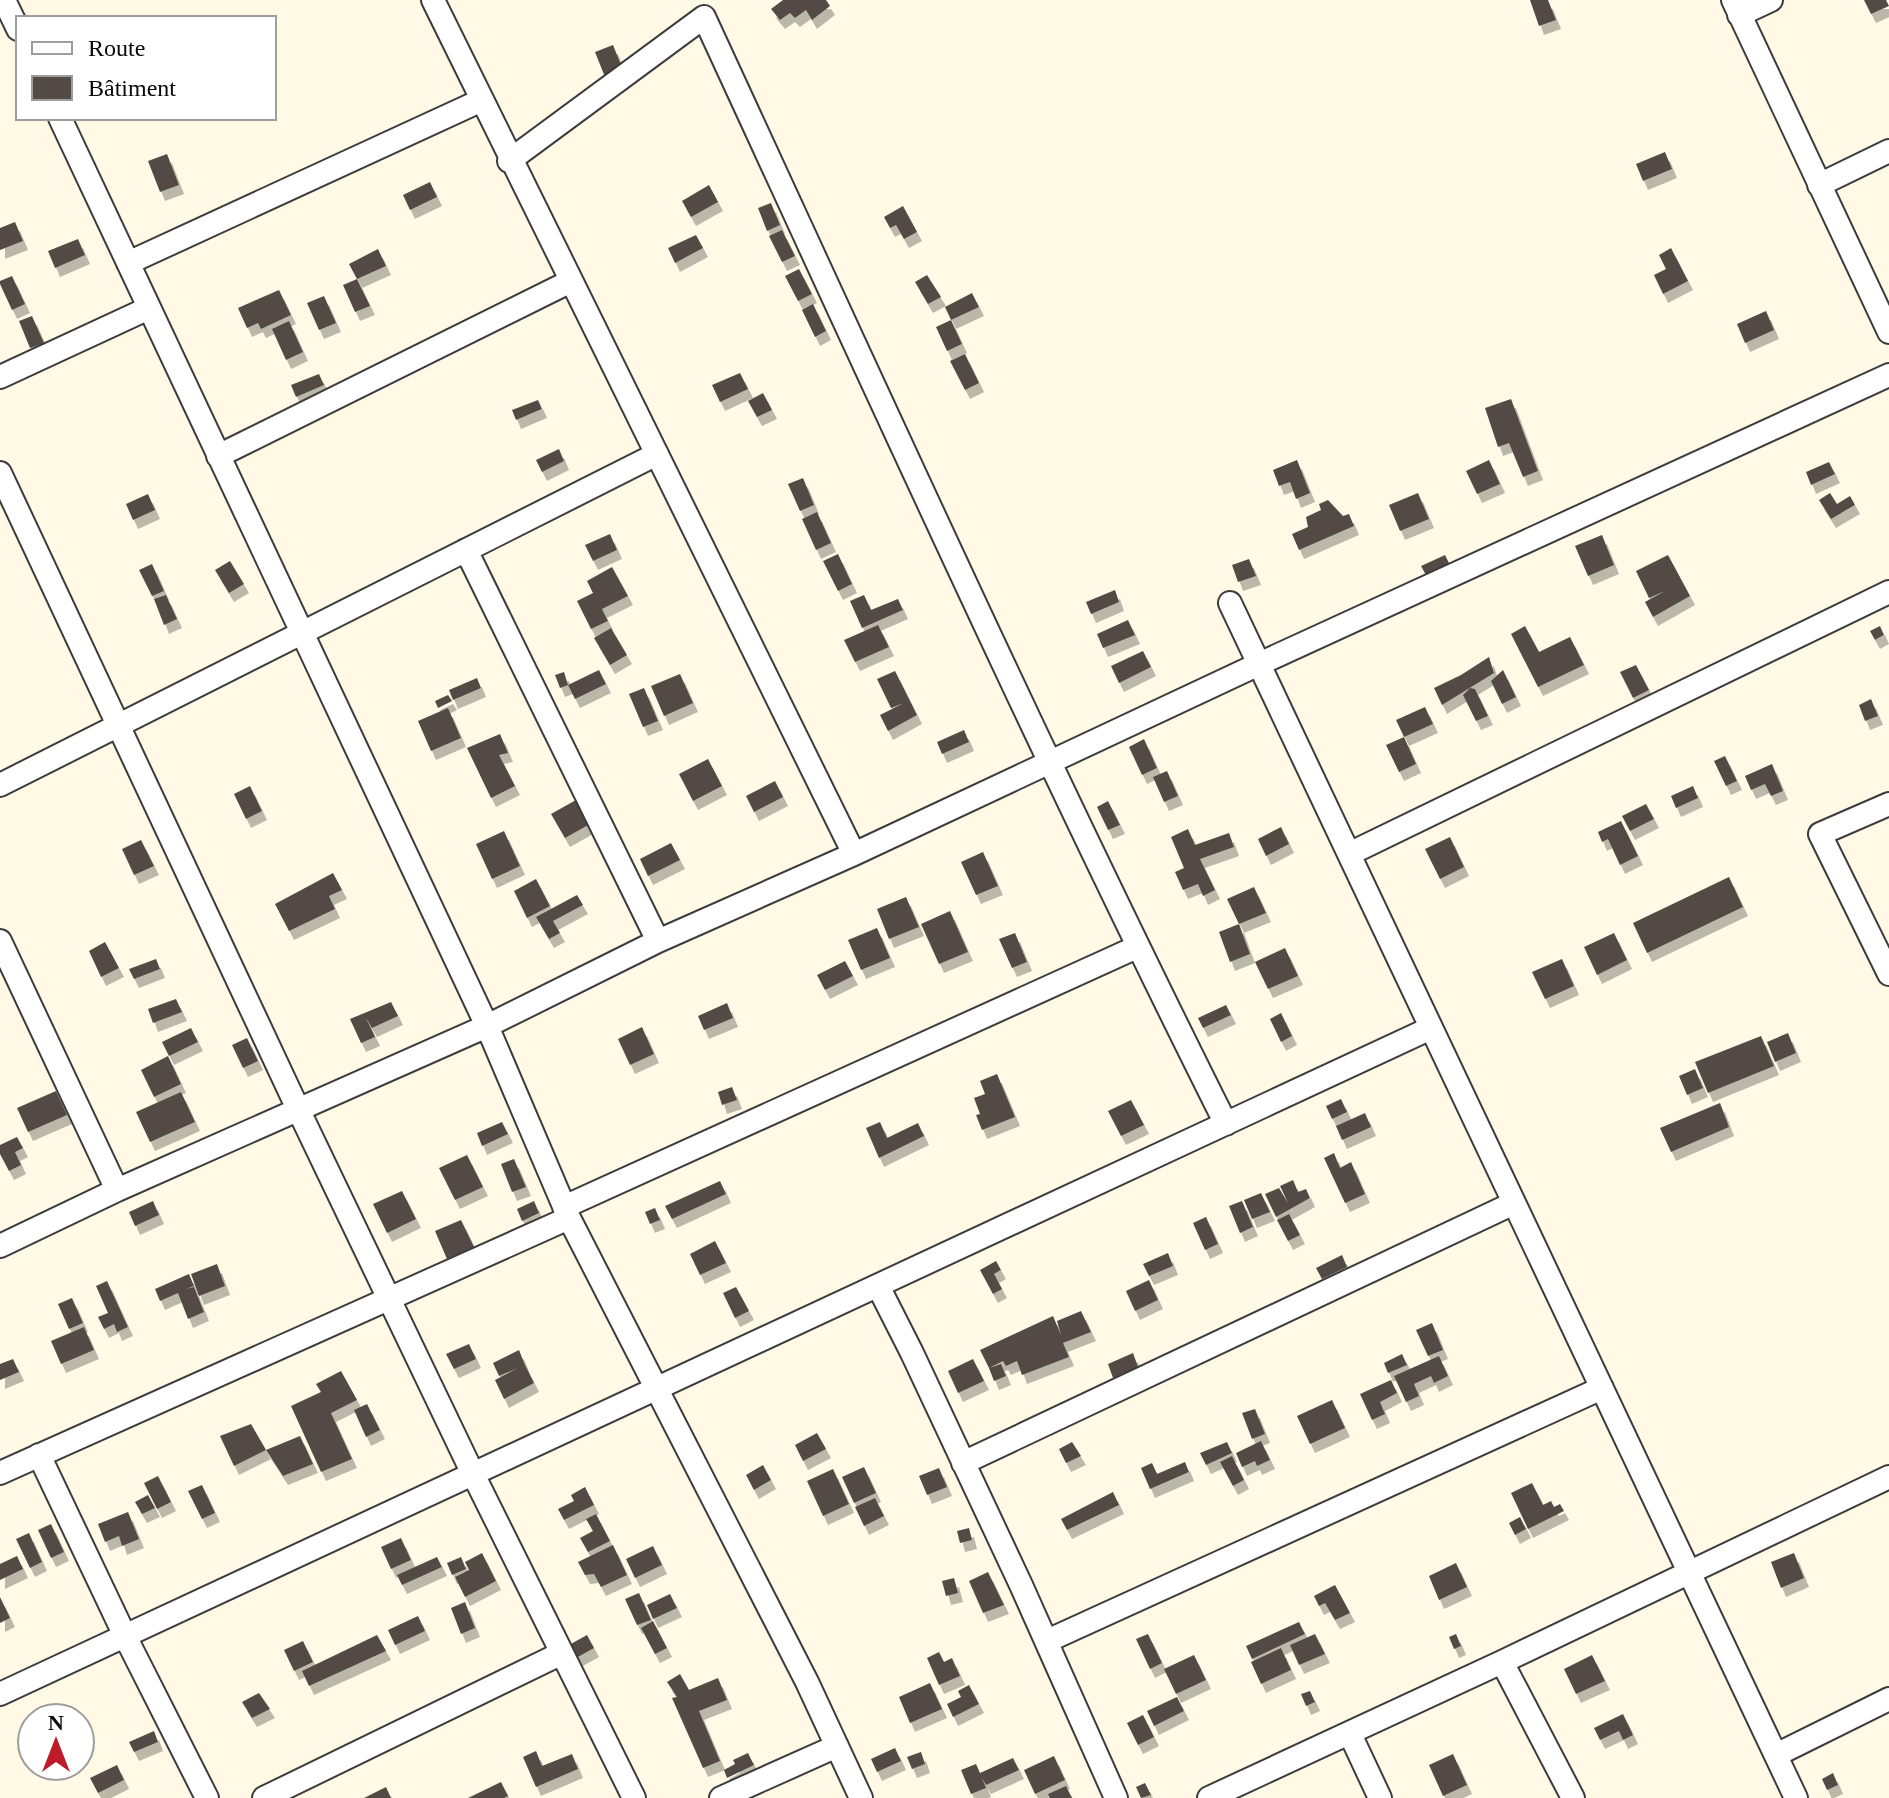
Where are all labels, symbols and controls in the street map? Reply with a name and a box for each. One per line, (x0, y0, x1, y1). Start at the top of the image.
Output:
legend (16, 16, 276, 120)
text: Route (88, 35, 145, 61)
text: Bâtiment (88, 75, 176, 101)
north arrow (16, 1702, 96, 1782)
text: N (48, 1710, 64, 1735)

